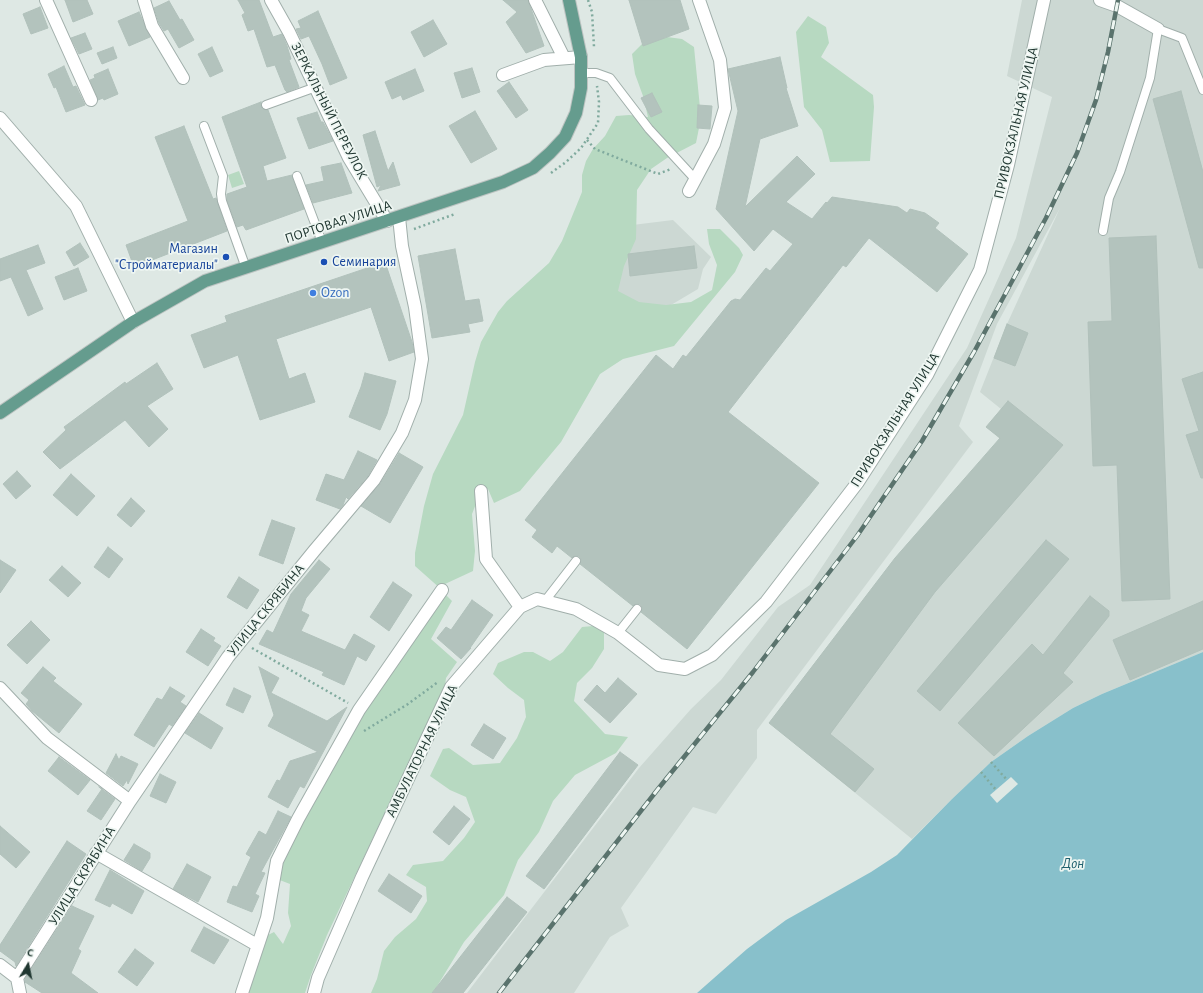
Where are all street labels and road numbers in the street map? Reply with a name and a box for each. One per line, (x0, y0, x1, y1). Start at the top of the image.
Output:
street label: ЗЕРКАЛЬНЫЙ ПЕРЕУЛОК (287, 40, 371, 182)
street label: ПРИВОКЗАЛЬНАЯ УЛИЦА (990, 45, 1042, 201)
street label: ПОРТОВАЯ УЛИЦА (282, 197, 394, 247)
street label: ПРИВОКЗАЛЬНАЯ УЛИЦА (847, 350, 943, 490)
street label: УЛИЦА СКРЯБИНА (224, 561, 308, 659)
street label: АМБУЛАТОРНАЯ УЛИЦА (383, 682, 461, 820)
street label: УЛИЦА СКРЯБИНА (45, 823, 119, 929)

